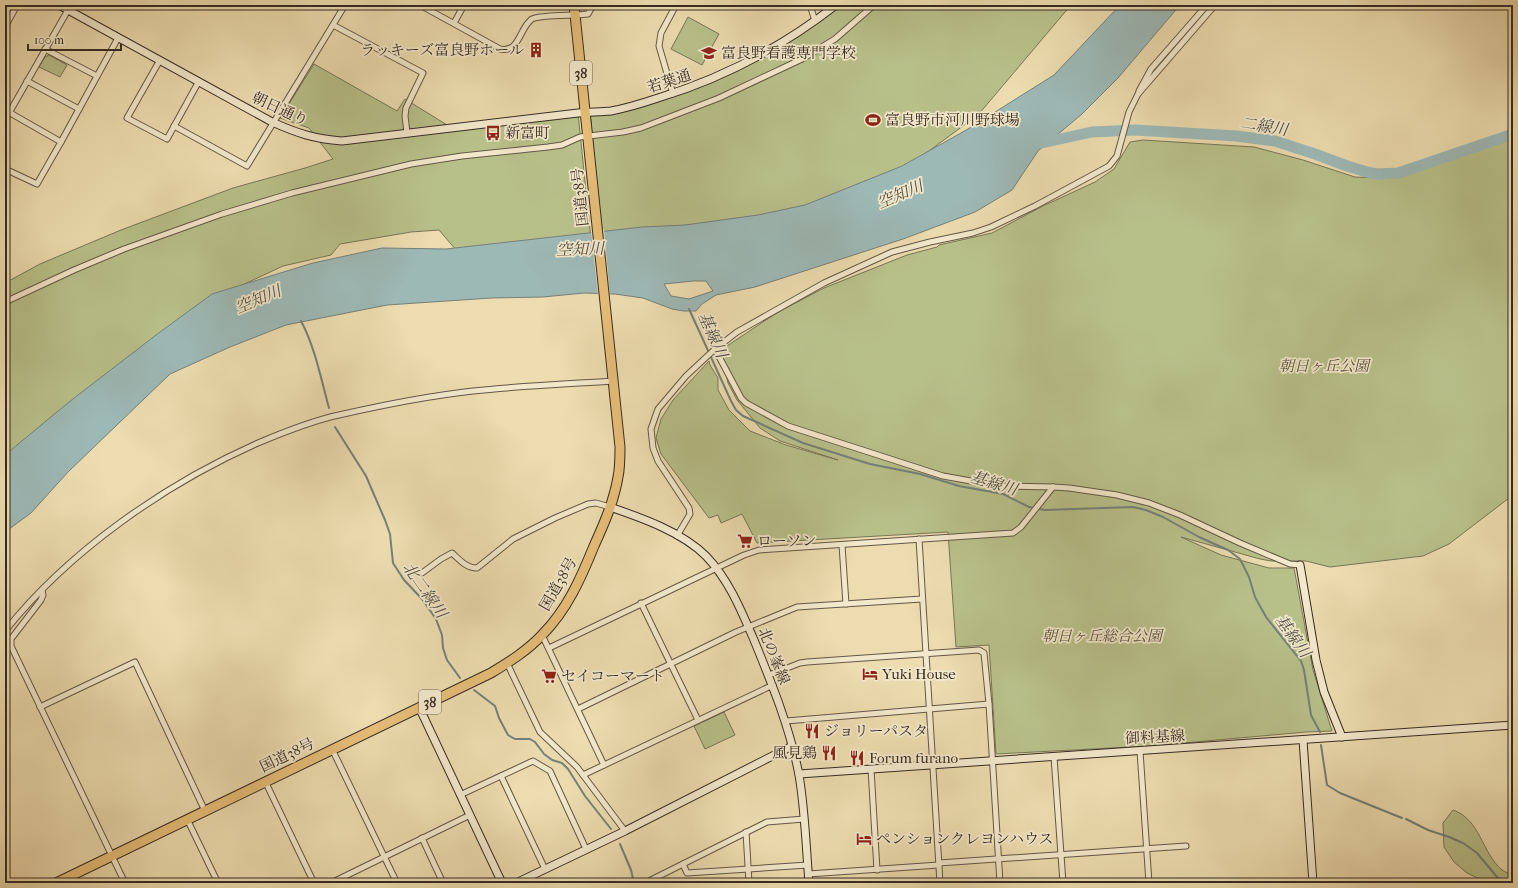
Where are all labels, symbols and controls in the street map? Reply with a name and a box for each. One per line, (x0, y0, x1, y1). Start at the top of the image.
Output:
scale bar (28, 26, 121, 52)
text: 100 m (34, 33, 64, 47)
place label: ラッキーズ富良野ホール (360, 41, 524, 59)
building icon: ラッキーズ富良野ホール (527, 41, 545, 59)
school or university icon: 富良野看護専門学校 (700, 44, 718, 62)
place label: 富良野看護専門学校 (721, 44, 856, 62)
road number: 38 (570, 61, 592, 85)
street label: 若葉通 (645, 65, 693, 97)
street label: 朝日通り (249, 88, 311, 130)
sports icon: 富良野市河川野球場 (864, 111, 882, 129)
place label: 富良野市河川野球場 (885, 111, 1020, 129)
water label: 二線川 (1239, 113, 1291, 139)
bus stop icon: 新富町 (484, 124, 502, 142)
place label: 新富町 (505, 124, 550, 142)
street label: 国道38号 (568, 167, 592, 227)
water label: 空知川 (874, 175, 928, 212)
water label: 空知川 (556, 239, 606, 259)
water label: 空知川 (232, 280, 286, 317)
water label: 基線川 (695, 309, 732, 363)
park label: 朝日ヶ丘公園 (1279, 357, 1372, 375)
water label: 基線川 (968, 467, 1022, 500)
supermarket icon: ローソン (736, 532, 754, 550)
place label: ローソン (757, 532, 816, 550)
street label: 国道38号 (536, 554, 580, 614)
water label: 北二線川 (399, 558, 452, 623)
water label: 基線川 (1271, 611, 1316, 663)
street label: 北の峯線 (754, 625, 794, 687)
park label: 朝日ヶ丘総合公園 (1042, 627, 1165, 645)
hotel icon: Yuki House (861, 665, 879, 683)
place label: Yuki House (881, 665, 956, 683)
supermarket icon: セイコーマート (540, 667, 558, 685)
place label: セイコーマート (561, 667, 665, 685)
road number: 38 (419, 690, 441, 714)
restaurant icon: ジョリーパスタ (803, 722, 821, 740)
place label: ジョリーパスタ (824, 722, 928, 740)
street label: 御料基線 (1125, 726, 1185, 748)
street label: 国道38号 (257, 734, 317, 776)
place label: 風見鶏 (772, 744, 817, 762)
restaurant icon: 風見鶏 (820, 744, 838, 762)
restaurant icon: Forum furano (848, 749, 866, 767)
place label: Forum furano (869, 749, 959, 767)
hotel icon: ペンションクレヨンハウス (855, 830, 873, 848)
place label: ペンションクレヨンハウス (876, 830, 1054, 848)

